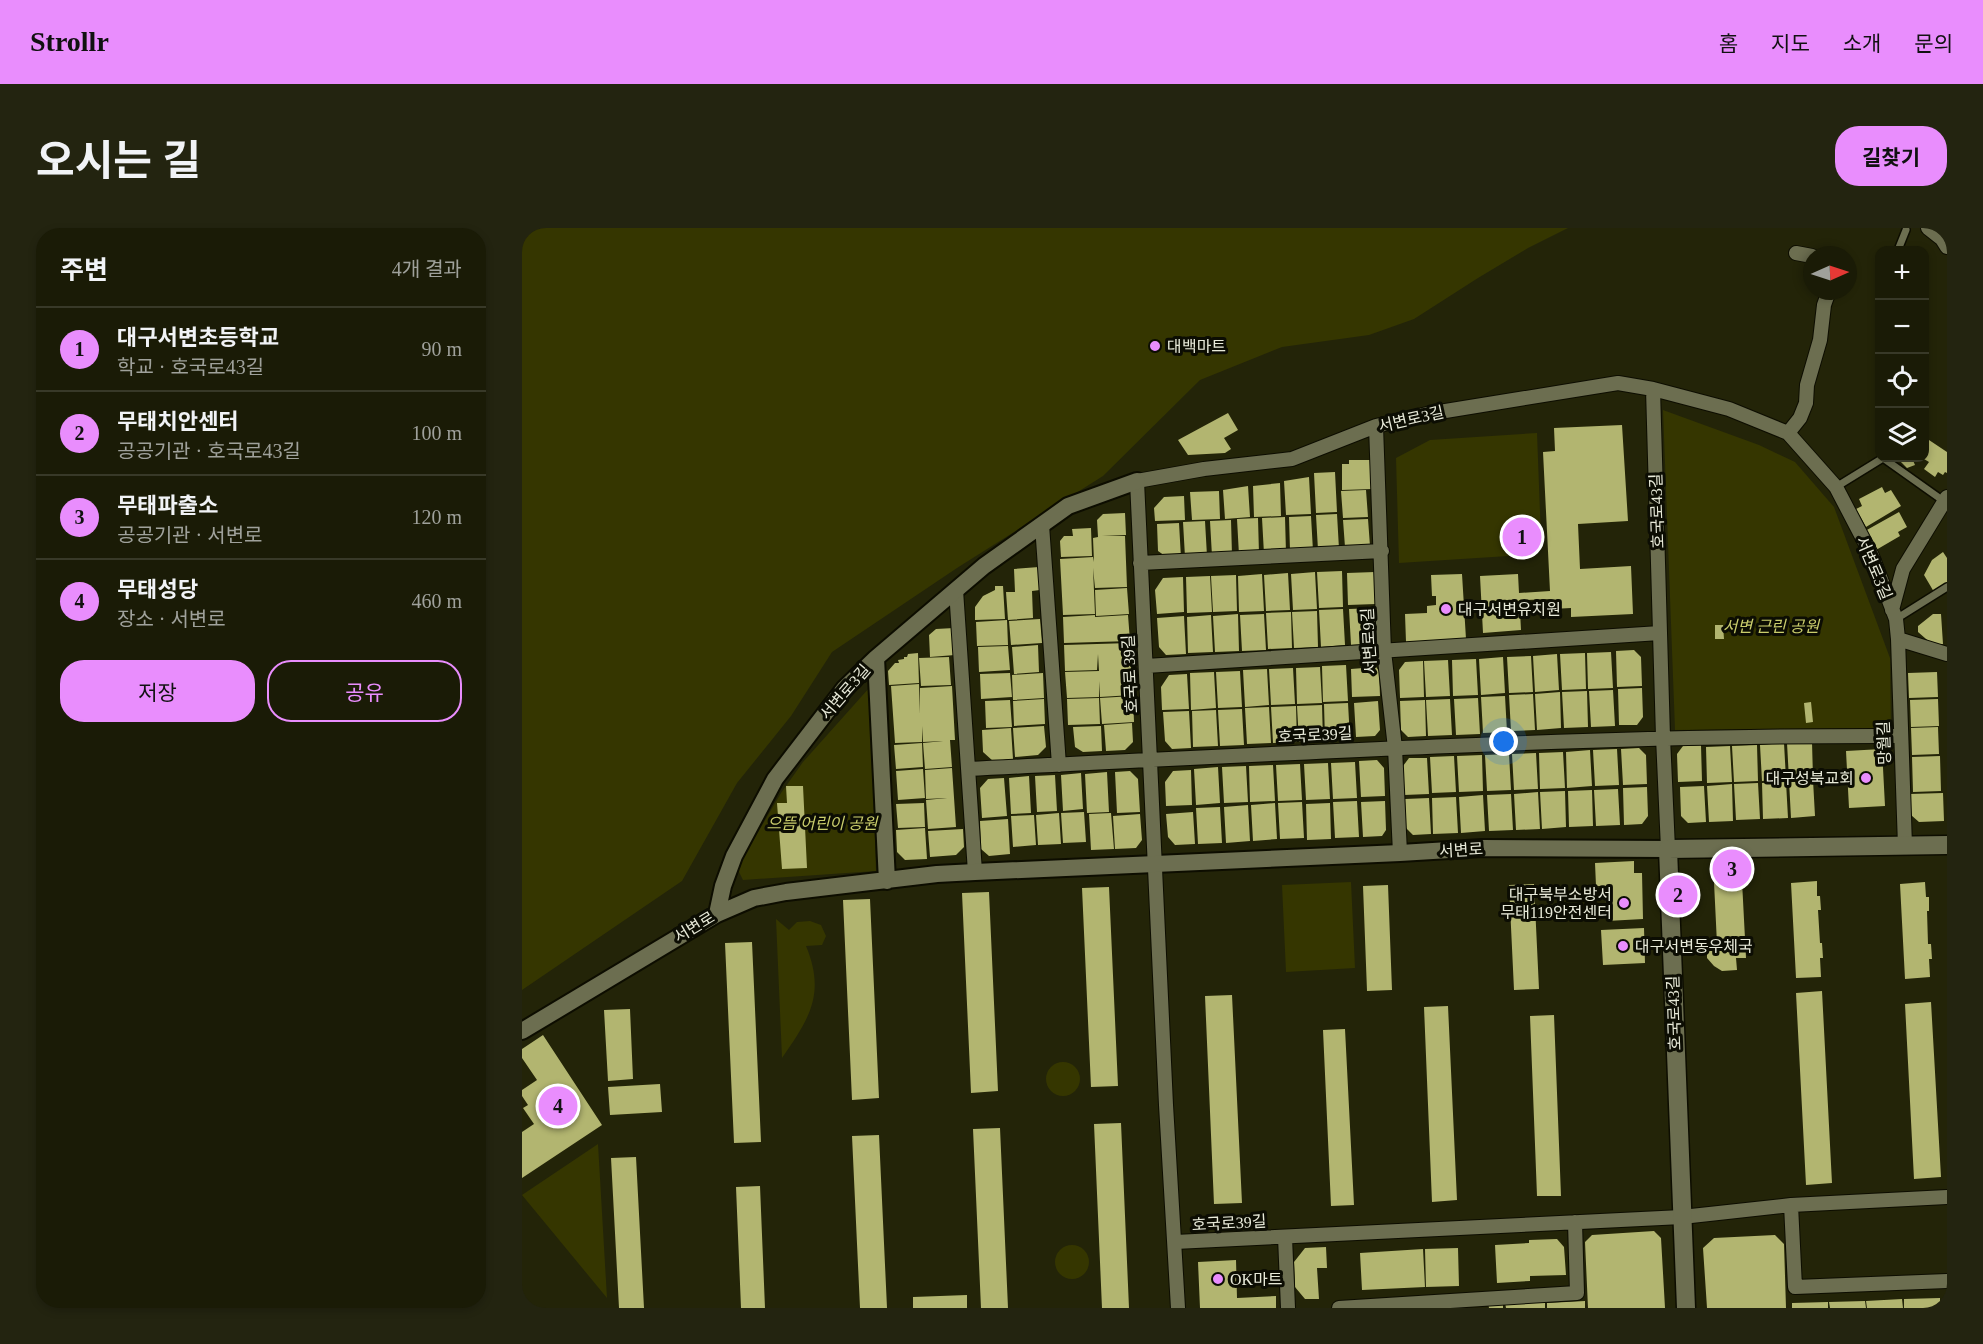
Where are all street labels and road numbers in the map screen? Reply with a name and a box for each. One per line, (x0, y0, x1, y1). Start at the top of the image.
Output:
street label: 서변로3길 (1376, 403, 1446, 435)
street label: 호국로43길 (1647, 473, 1667, 549)
street label: 서변로3길 (1853, 534, 1895, 602)
street label: 서변로9길 (1359, 607, 1379, 675)
street label: 호국로 39길 (1119, 634, 1141, 714)
street label: 서변로3길 (817, 661, 873, 723)
street label: 망월길 (1875, 721, 1893, 765)
street label: 호국로39길 (1277, 725, 1353, 745)
street label: 서변로 (1438, 840, 1484, 860)
street label: 서변로 (671, 908, 718, 946)
street label: 호국로43길 (1664, 975, 1684, 1051)
street label: 호국로39길 (1191, 1213, 1267, 1233)

